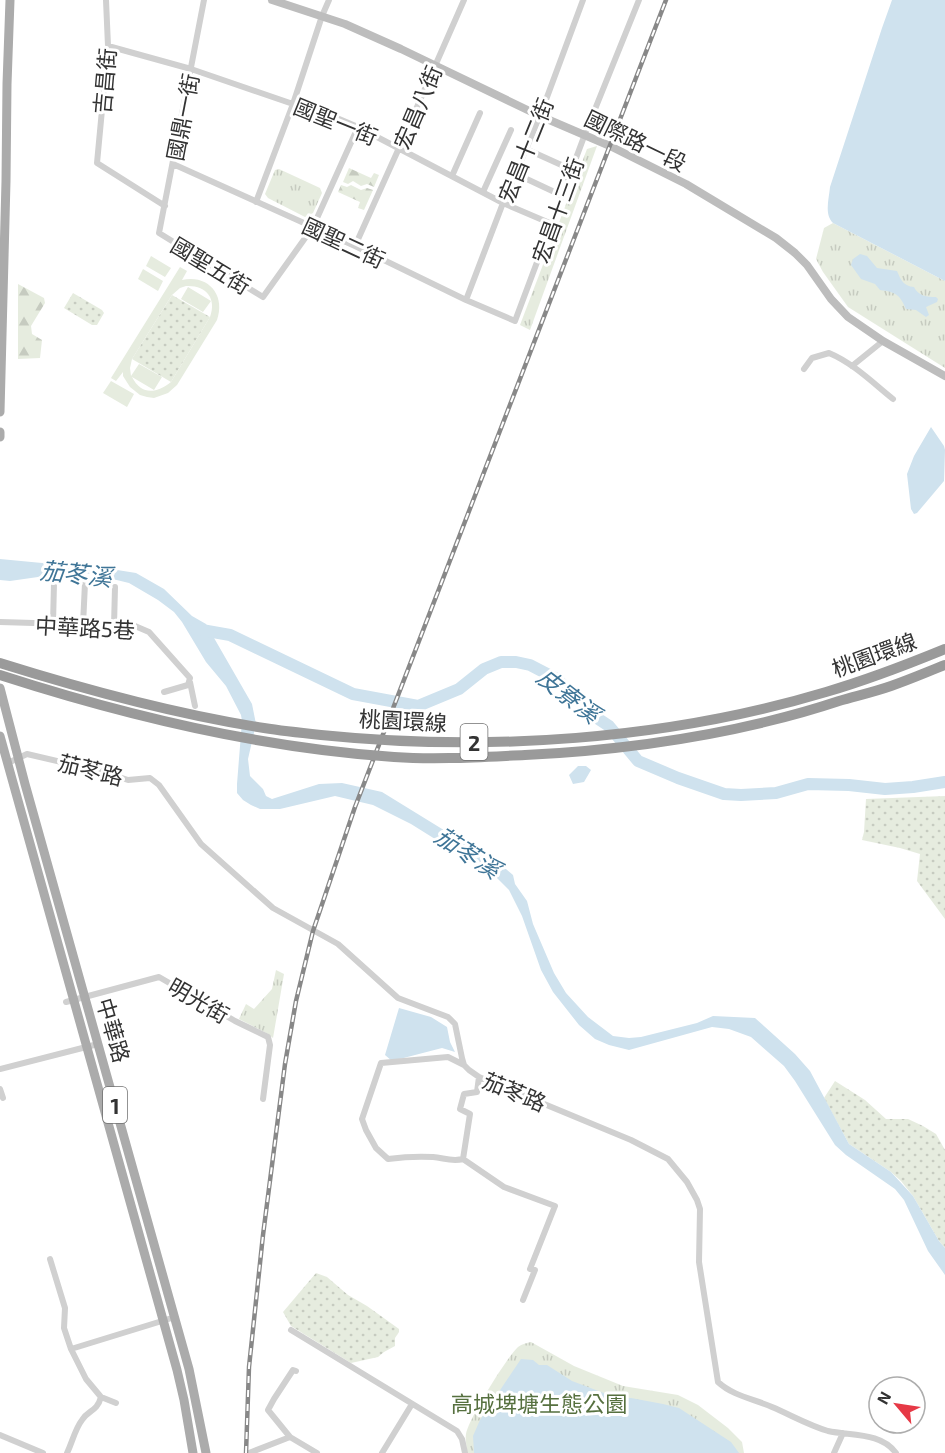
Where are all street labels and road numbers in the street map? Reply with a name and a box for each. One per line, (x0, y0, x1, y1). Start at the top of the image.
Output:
street label: 吉昌街 (88, 47, 120, 115)
street label: 宏昌八街 (388, 61, 446, 153)
street label: 國鼎一街 (161, 71, 203, 163)
street label: 國聖一街 (290, 92, 382, 150)
street label: 宏昌十二街 (492, 94, 558, 206)
street label: 國際路一段 (581, 104, 691, 176)
street label: 宏昌十三街 (526, 154, 588, 266)
street label: 國聖二街 (299, 212, 389, 272)
street label: 國聖五街 (167, 231, 255, 299)
street label: 中華路5巷 (34, 611, 136, 643)
street label: 桃園環線 (828, 627, 920, 681)
street label: 桃園環線 (358, 705, 448, 735)
road number: 2 (460, 724, 488, 760)
street label: 茄苳路 (56, 748, 126, 790)
street label: 明光街 (164, 972, 234, 1028)
street label: 中華路 (92, 995, 136, 1065)
street label: 茄苳路 (480, 1066, 550, 1116)
road number: 1 (103, 1087, 127, 1123)

